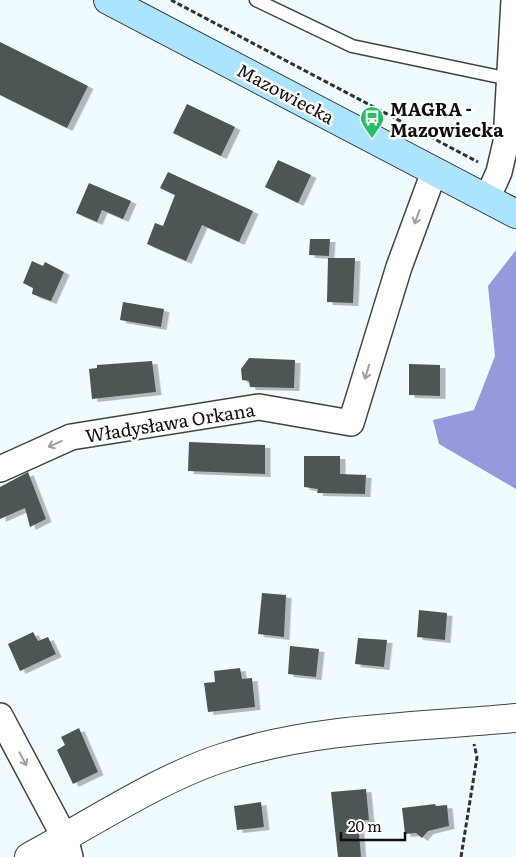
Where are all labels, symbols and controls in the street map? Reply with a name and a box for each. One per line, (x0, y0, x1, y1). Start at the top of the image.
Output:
street label: Mazowiecka (232, 56, 340, 130)
place label: MAGRA - Mazowiecka (390, 95, 504, 143)
bus stop icon: MAGRA - Mazowiecka (359, 105, 385, 139)
one-way arrow (412, 209, 421, 225)
one-way arrow (361, 363, 371, 379)
street label: Władysława Orkana (83, 395, 257, 449)
one-way arrow (48, 440, 63, 449)
one-way arrow (18, 752, 28, 767)
scale bar (341, 810, 405, 842)
text: 20 m (348, 814, 382, 837)

